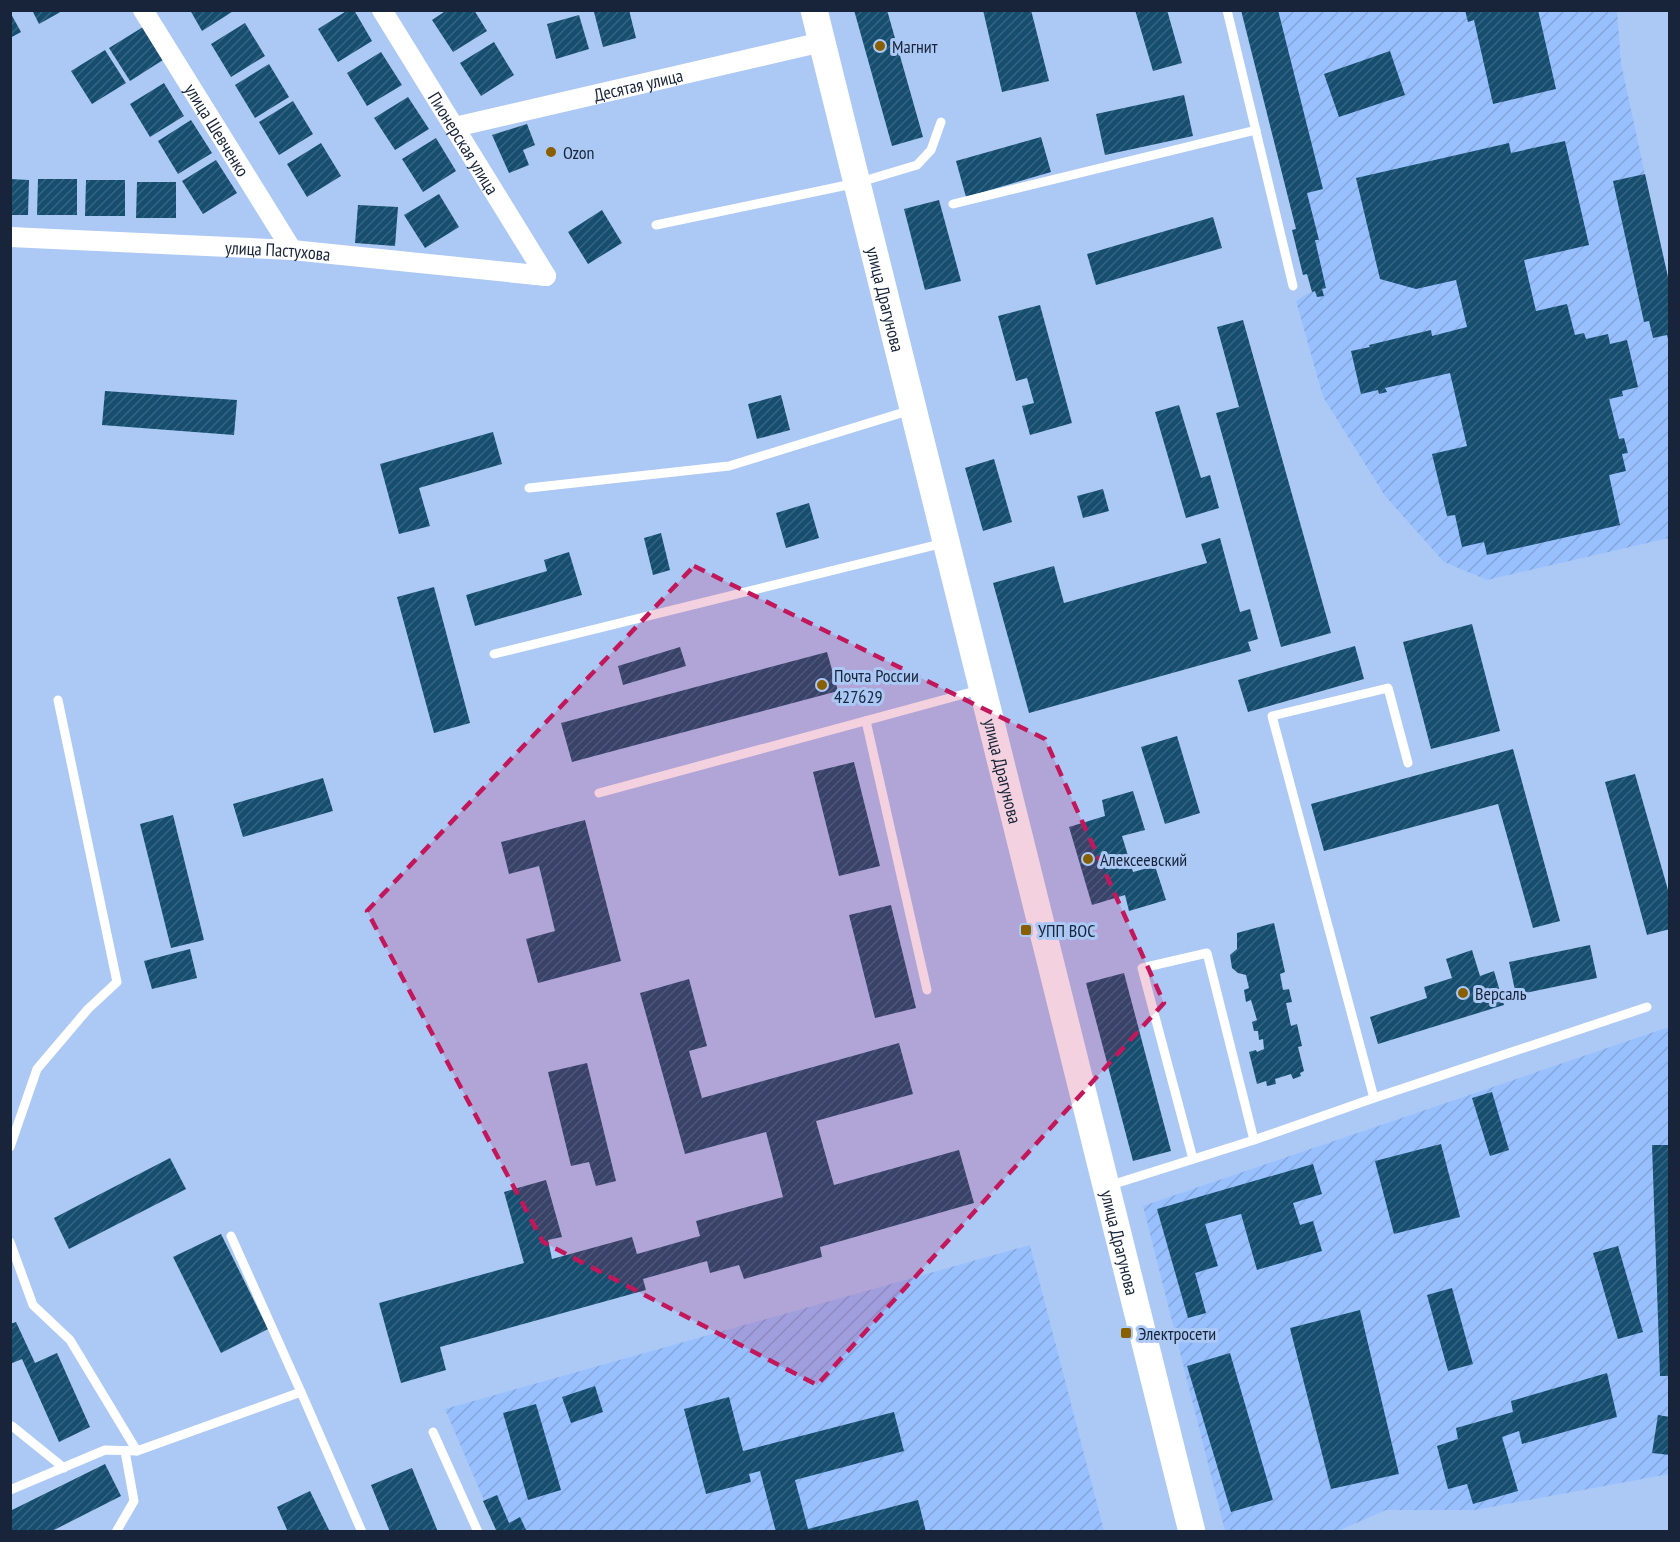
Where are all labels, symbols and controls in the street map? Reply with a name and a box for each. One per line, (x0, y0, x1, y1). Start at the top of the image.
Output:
place label: Магнит (892, 35, 938, 58)
marker: Магнит (873, 39, 887, 53)
street label: Десятая улица (591, 63, 685, 106)
street label: улица Шевченко (180, 79, 255, 181)
street label: Пионерская улица (424, 87, 504, 198)
place label: Ozon (563, 141, 595, 164)
marker: Ozon (544, 145, 558, 159)
street label: улица Пастухова (224, 235, 331, 265)
street label: улица Драгунова (862, 244, 910, 354)
place label: Почта России 427629 (834, 664, 919, 708)
marker: Почта России 427629 (815, 678, 829, 692)
street label: улица Драгунова (979, 716, 1027, 826)
place label: Алексеевский (1100, 848, 1187, 871)
marker: Алексеевский (1081, 852, 1095, 866)
place label: УПП ВОС (1038, 919, 1095, 942)
marker: УПП ВОС (1019, 923, 1033, 937)
place label: Версаль (1475, 982, 1527, 1005)
marker: Версаль (1456, 986, 1470, 1000)
street label: улица Драгунова (1096, 1188, 1144, 1297)
place label: Электросети (1138, 1322, 1216, 1345)
marker: Электросети (1119, 1326, 1133, 1340)

